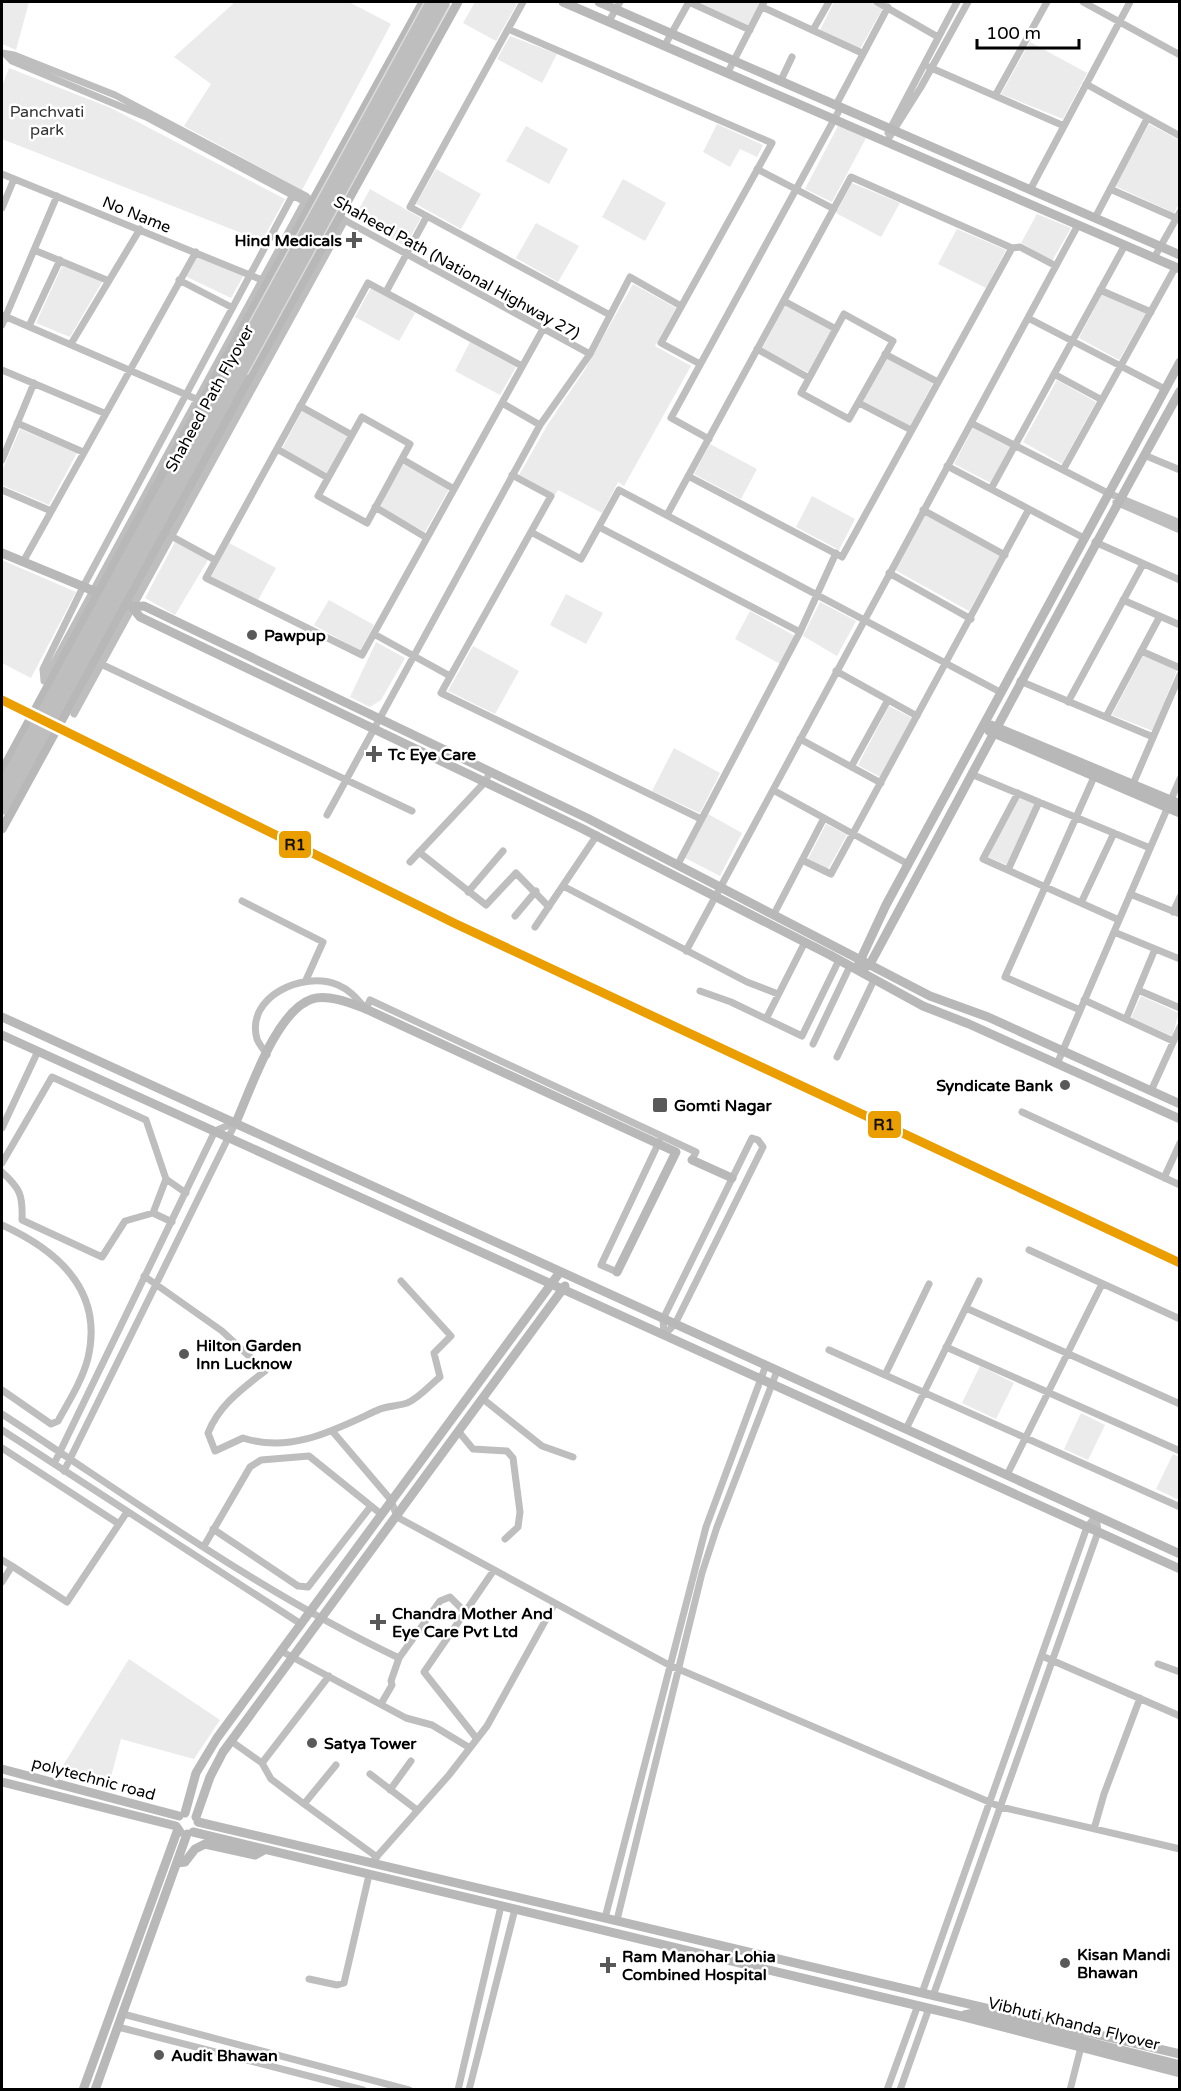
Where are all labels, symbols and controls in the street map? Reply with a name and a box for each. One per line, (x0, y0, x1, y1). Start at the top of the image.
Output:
scale bar (977, 12, 1079, 50)
text: 100 m (986, 22, 1041, 44)
park label: Panchvati park (10, 102, 84, 140)
street label: No Name (99, 192, 174, 238)
street label: Shaheed Path (National Highway 27) (330, 192, 583, 344)
place label: Hind Medicals (235, 231, 342, 251)
marker: Hind Medicals (347, 233, 361, 247)
street label: Shaheed Path Flyover (161, 321, 259, 475)
place label: Pawpup (264, 626, 326, 646)
marker: Pawpup (245, 628, 259, 642)
marker: Tc Eye Care (365, 745, 383, 763)
place label: Tc Eye Care (387, 745, 476, 765)
line badge: R1 (278, 830, 312, 859)
text: R1 (284, 835, 306, 855)
place label: Syndicate Bank (936, 1076, 1053, 1096)
marker: Syndicate Bank (1058, 1078, 1072, 1092)
marker: Gomti Nagar (651, 1096, 669, 1114)
place label: Gomti Nagar (674, 1096, 773, 1116)
line badge: R1 (867, 1110, 902, 1139)
text: R1 (873, 1115, 895, 1135)
place label: Hilton Garden Inn Lucknow (196, 1336, 301, 1374)
marker: Hilton Garden Inn Lucknow (177, 1347, 191, 1361)
place label: Chandra Mother And Eye Care Pvt Ltd (392, 1604, 553, 1642)
marker: Chandra Mother And Eye Care Pvt Ltd (369, 1613, 387, 1631)
place label: Satya Tower (324, 1734, 417, 1754)
marker: Satya Tower (305, 1736, 319, 1750)
street label: polytechnic road (30, 1753, 158, 1805)
place label: Kisan Mandi Bhawan (1077, 1945, 1171, 1983)
place label: Ram Manohar Lohia Combined Hospital (622, 1947, 776, 1985)
marker: Ram Manohar Lohia Combined Hospital (599, 1956, 617, 1974)
marker: Kisan Mandi Bhawan (1058, 1956, 1072, 1970)
street label: Vibhuti Khanda Flyover (986, 1993, 1163, 2055)
place label: Audit Bhawan (171, 2046, 278, 2066)
marker: Audit Bhawan (152, 2048, 166, 2062)

